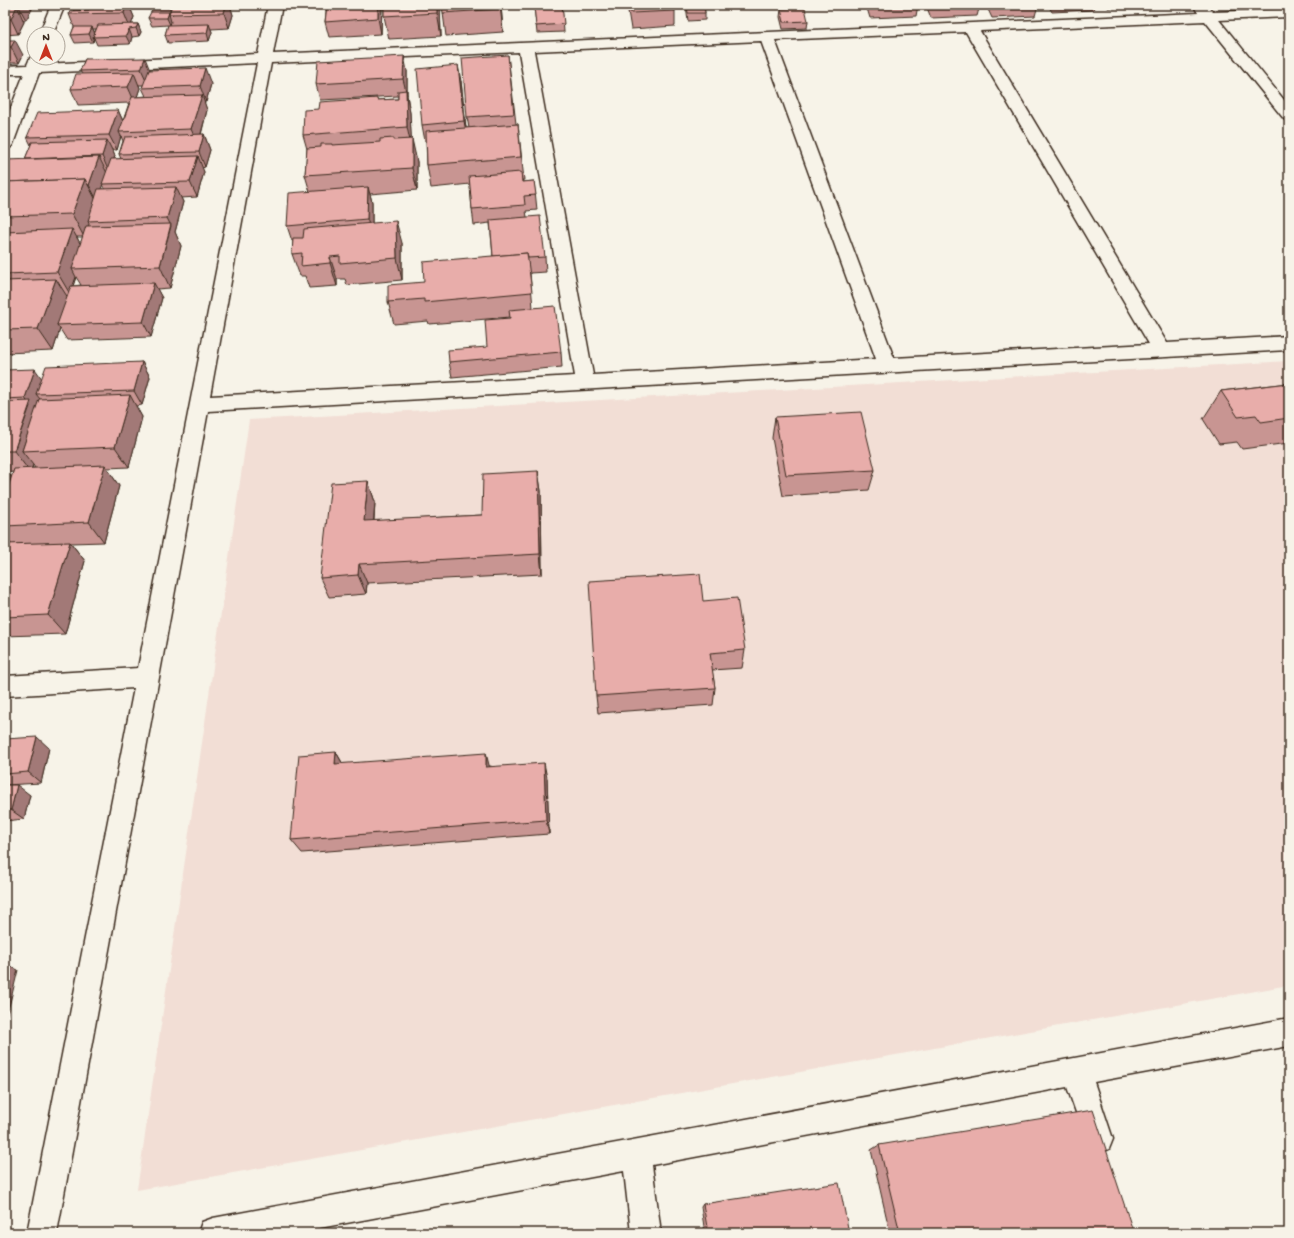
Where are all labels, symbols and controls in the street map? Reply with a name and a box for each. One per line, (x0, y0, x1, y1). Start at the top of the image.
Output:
north arrow (26, 26, 66, 66)
text: N (42, 32, 50, 44)

